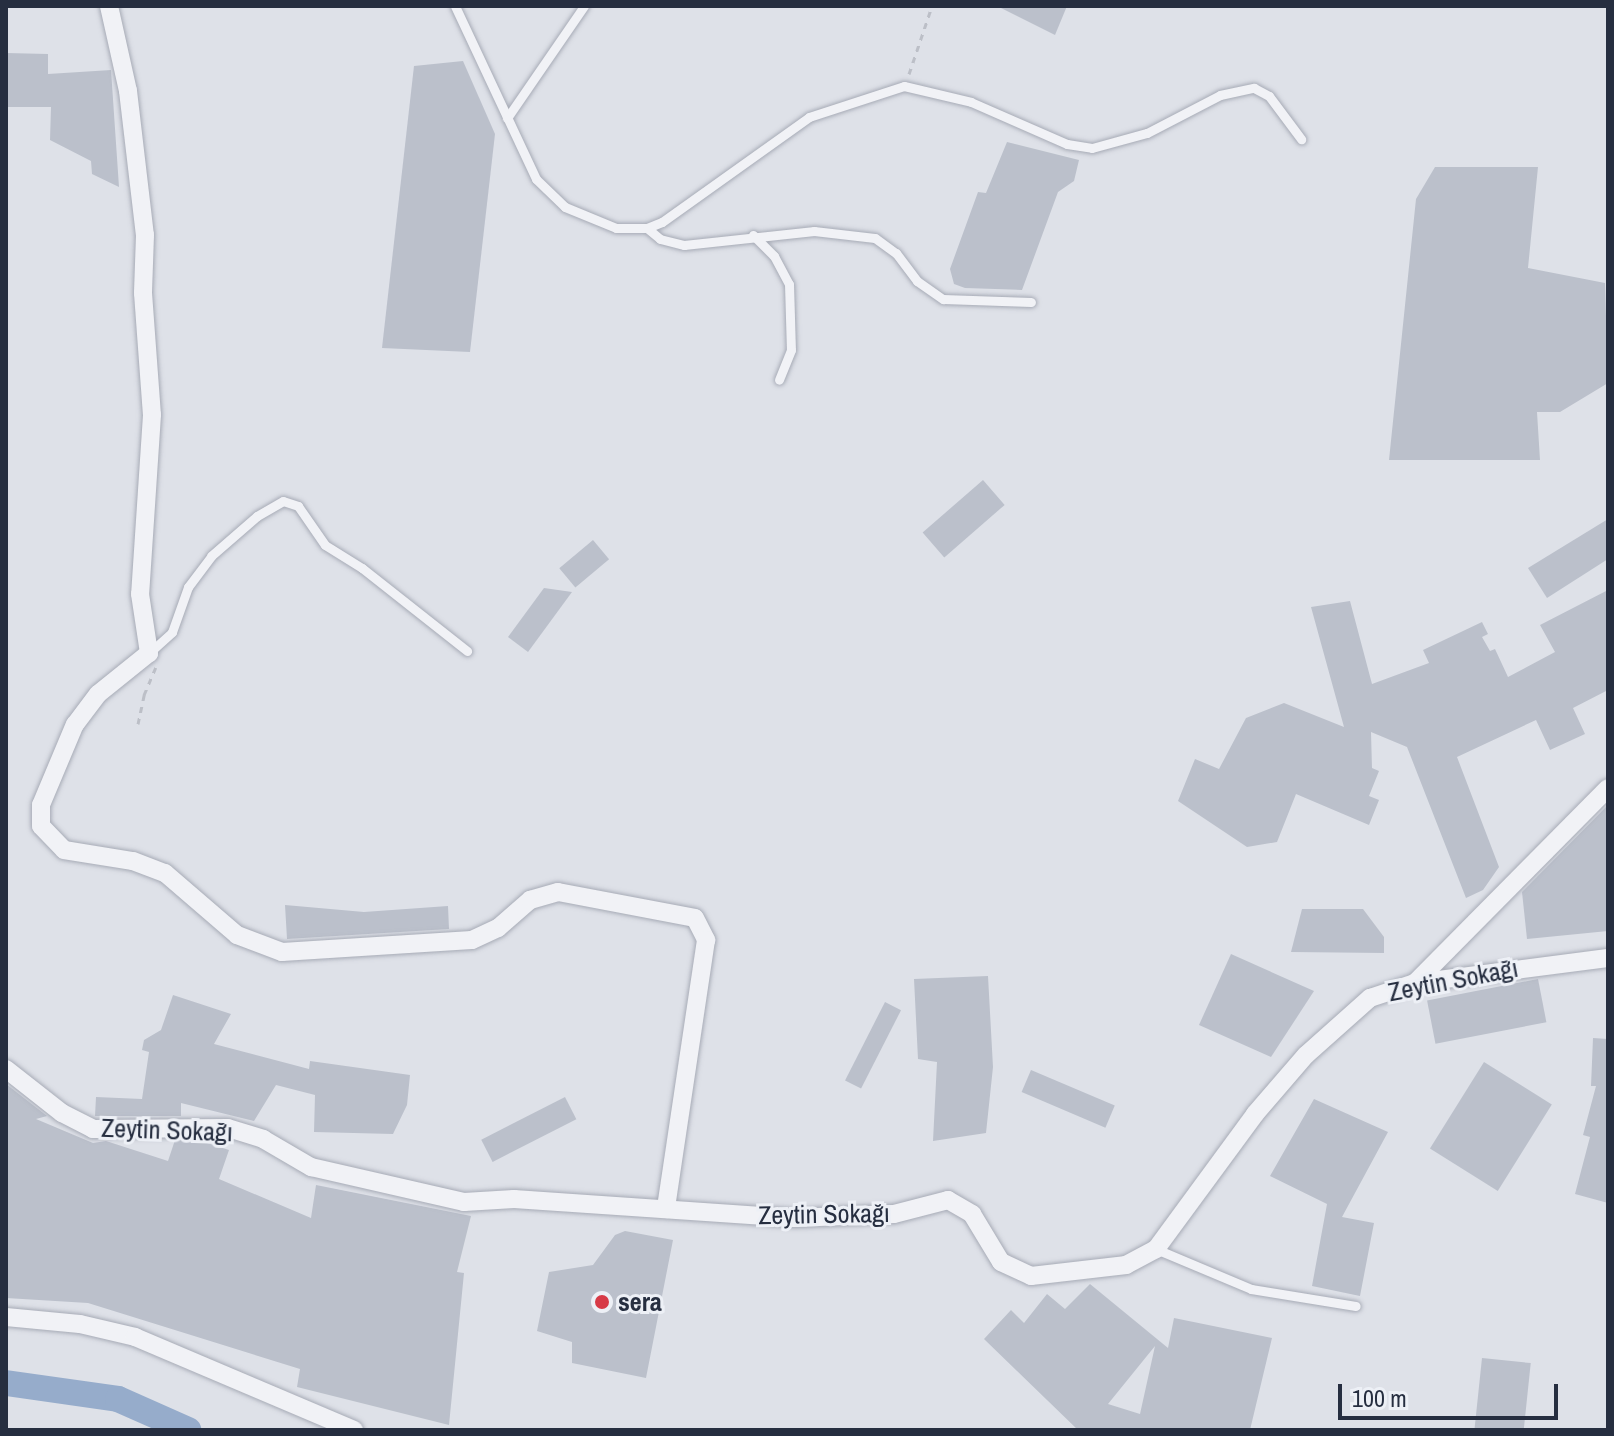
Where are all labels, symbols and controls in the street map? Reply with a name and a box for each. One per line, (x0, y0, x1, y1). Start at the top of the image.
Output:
street label: Zeytin Sokağı (1385, 952, 1521, 1008)
street label: Zeytin Sokağı (101, 1112, 233, 1148)
street label: Zeytin Sokağı (758, 1197, 890, 1231)
place label: sera (618, 1286, 662, 1318)
marker: sera (593, 1293, 611, 1311)
scale bar (1342, 1368, 1562, 1418)
text: 100 m (1352, 1382, 1407, 1414)

